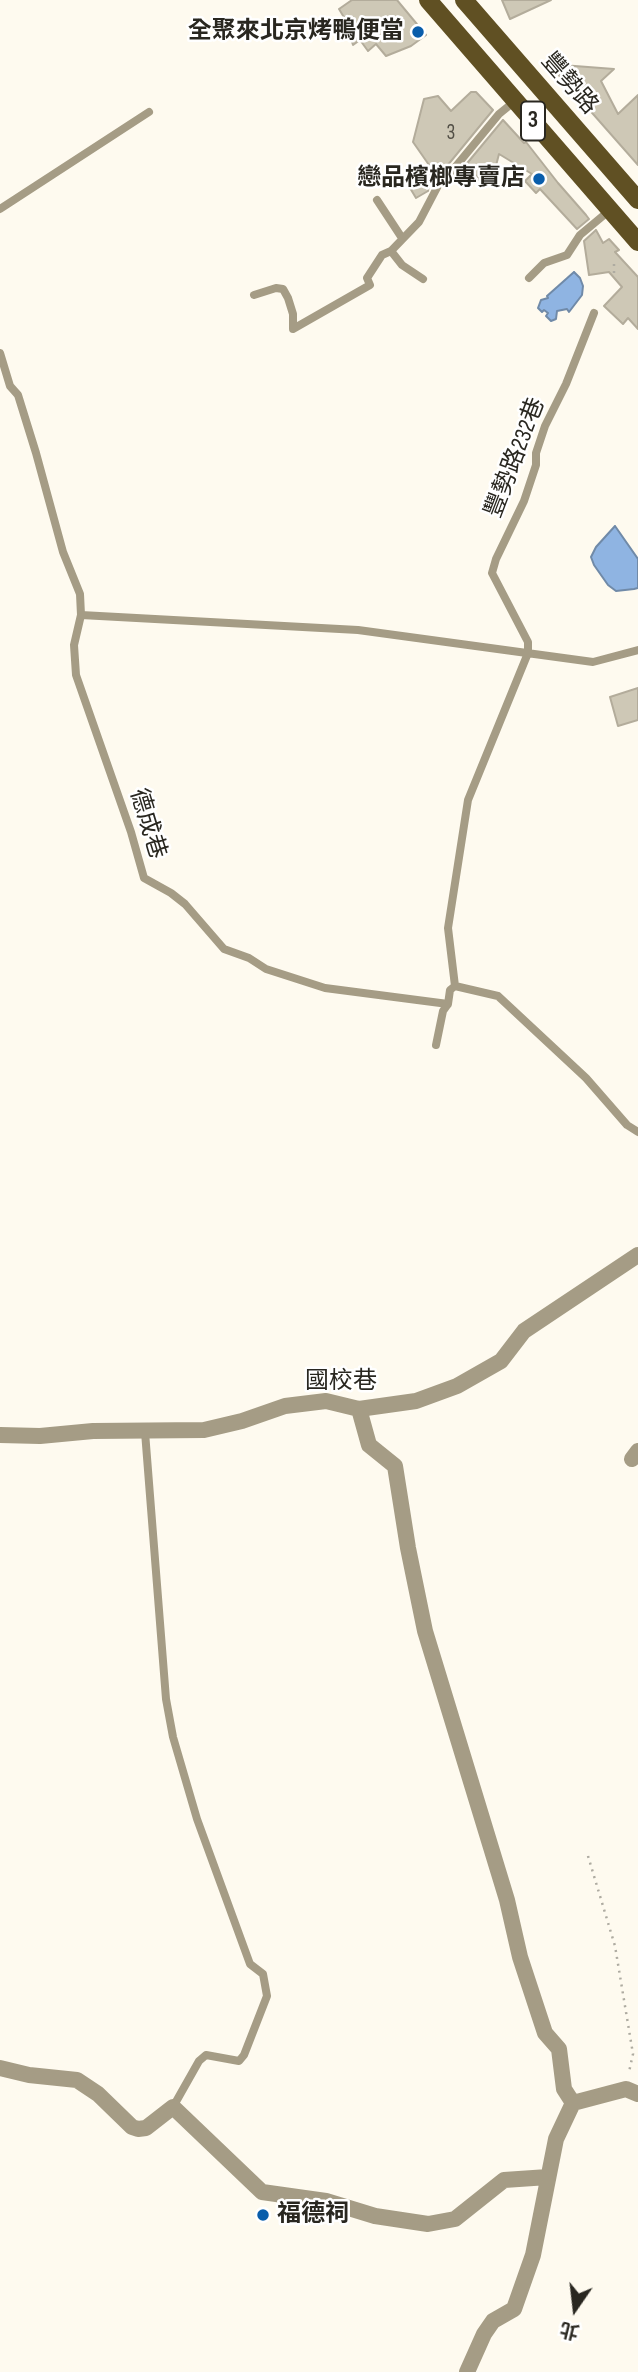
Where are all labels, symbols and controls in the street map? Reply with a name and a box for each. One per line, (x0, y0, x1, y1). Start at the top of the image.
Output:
place label: 全聚來北京烤鴨便當 (188, 18, 404, 46)
marker: 全聚來北京烤鴨便當 (410, 24, 426, 40)
street label: 豐勢路 (535, 47, 603, 121)
road number: 3 (521, 102, 545, 140)
house number: 3 (447, 121, 455, 147)
place label: 戀品檳榔專賣店 (357, 165, 525, 193)
marker: 戀品檳榔專賣店 (531, 171, 547, 187)
street label: 豐勢路232巷 (480, 394, 552, 522)
street label: 德成巷 (123, 785, 171, 863)
street label: 國校巷 (305, 1368, 377, 1396)
place label: 福德祠 (277, 2201, 349, 2229)
marker: 福德祠 (255, 2207, 271, 2223)
north arrow (540, 2274, 610, 2344)
text: 北 (558, 2316, 582, 2343)

